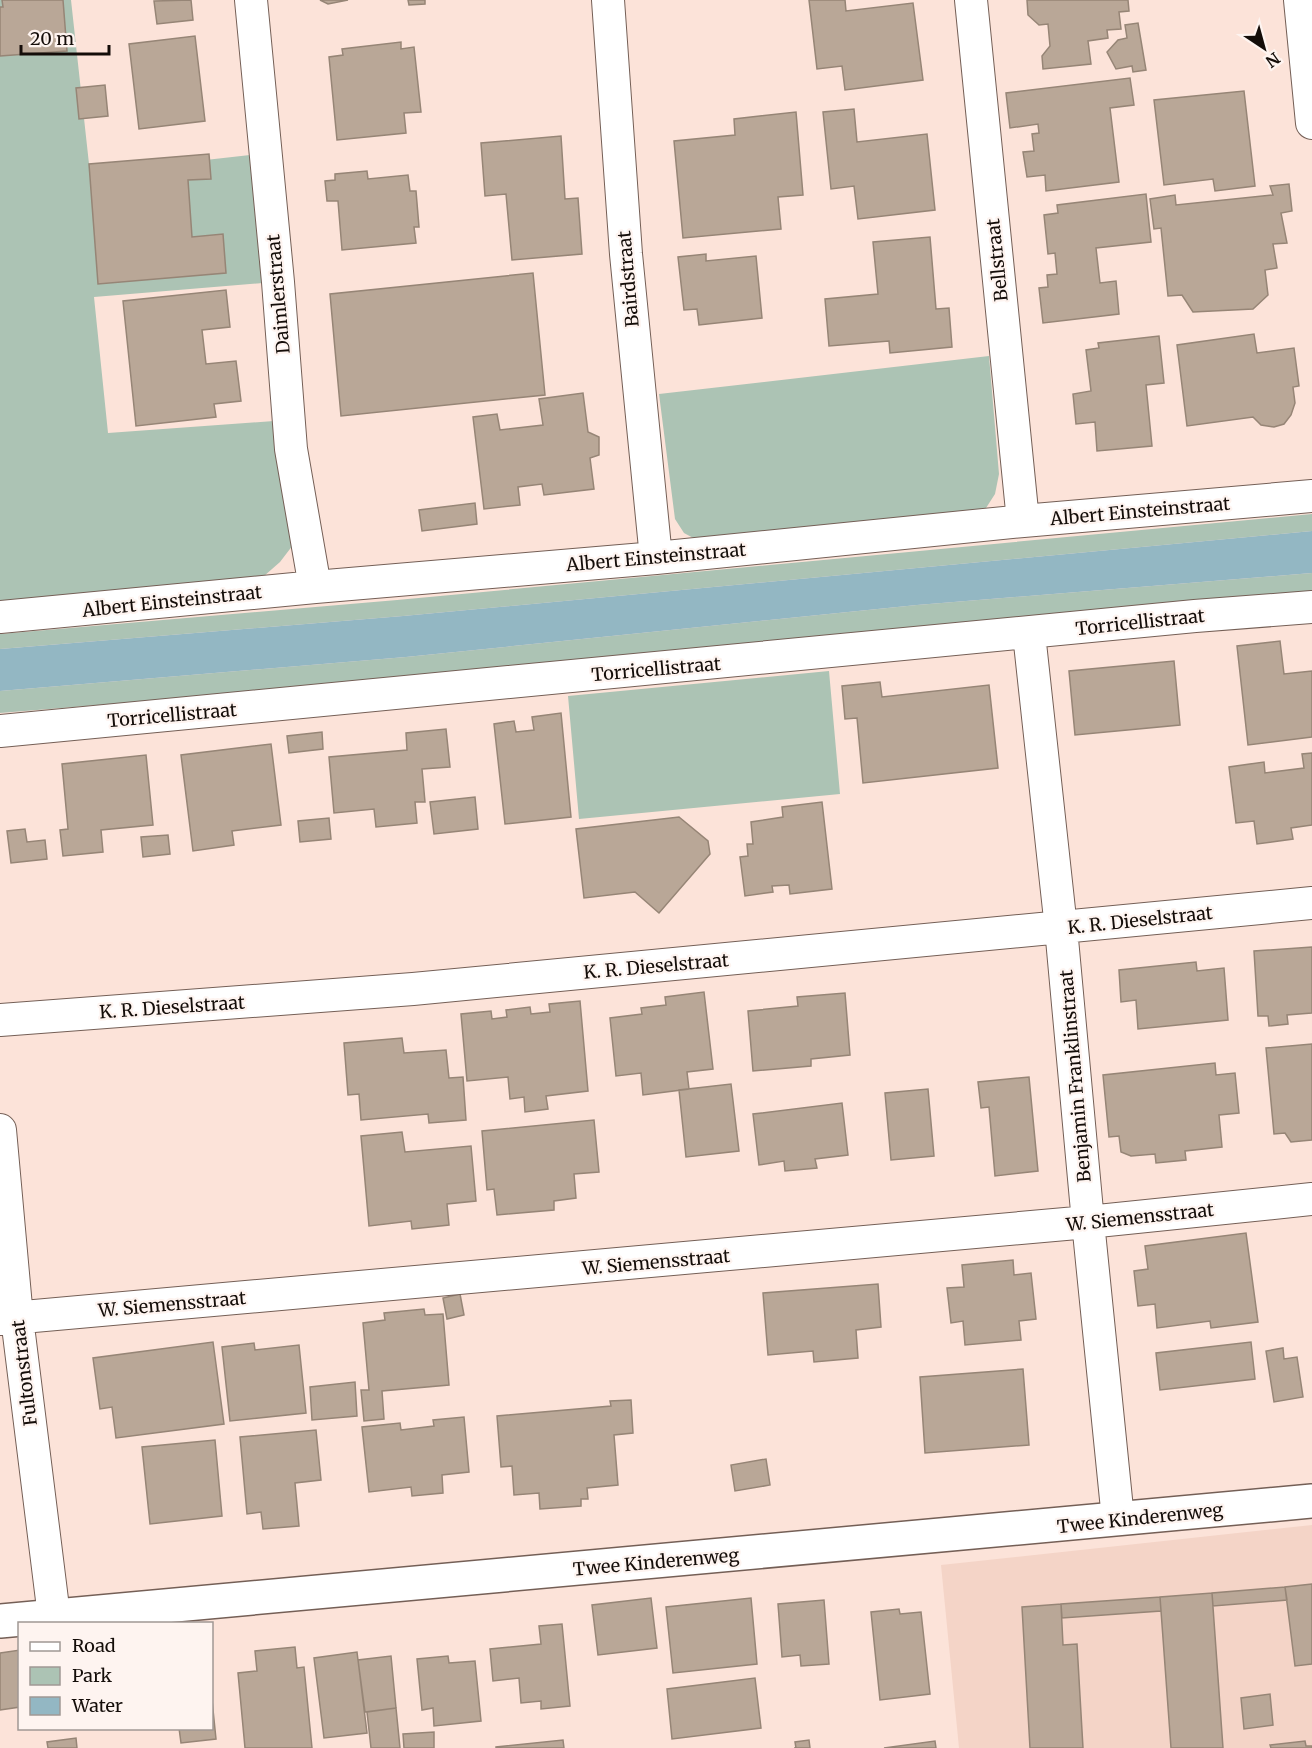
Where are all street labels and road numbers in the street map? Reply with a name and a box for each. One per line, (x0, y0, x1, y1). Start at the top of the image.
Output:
street label: Bellstraat (981, 217, 1013, 303)
street label: Bairdstraat (612, 230, 644, 328)
street label: Daimlerstraat (261, 233, 295, 355)
street label: Albert Einsteinstraat (1048, 492, 1231, 530)
street label: Albert Einsteinstraat (564, 538, 747, 576)
street label: Albert Einsteinstraat (80, 580, 263, 622)
street label: Torricellistraat (1074, 604, 1206, 640)
street label: Torricellistraat (590, 652, 722, 686)
street label: Torricellistraat (106, 698, 238, 732)
street label: K. R. Dieselstraat (1066, 901, 1214, 939)
street label: K. R. Dieselstraat (582, 948, 730, 984)
street label: Benjamin Franklinstraat (1054, 969, 1096, 1183)
street label: K. R. Dieselstraat (98, 990, 246, 1024)
street label: W. Siemensstraat (1064, 1198, 1215, 1236)
street label: W. Siemensstraat (580, 1244, 731, 1280)
street label: W. Siemensstraat (96, 1286, 247, 1322)
street label: Fultonstraat (6, 1319, 42, 1427)
street label: Twee Kinderenweg (1056, 1498, 1224, 1538)
street label: Twee Kinderenweg (572, 1543, 740, 1581)

